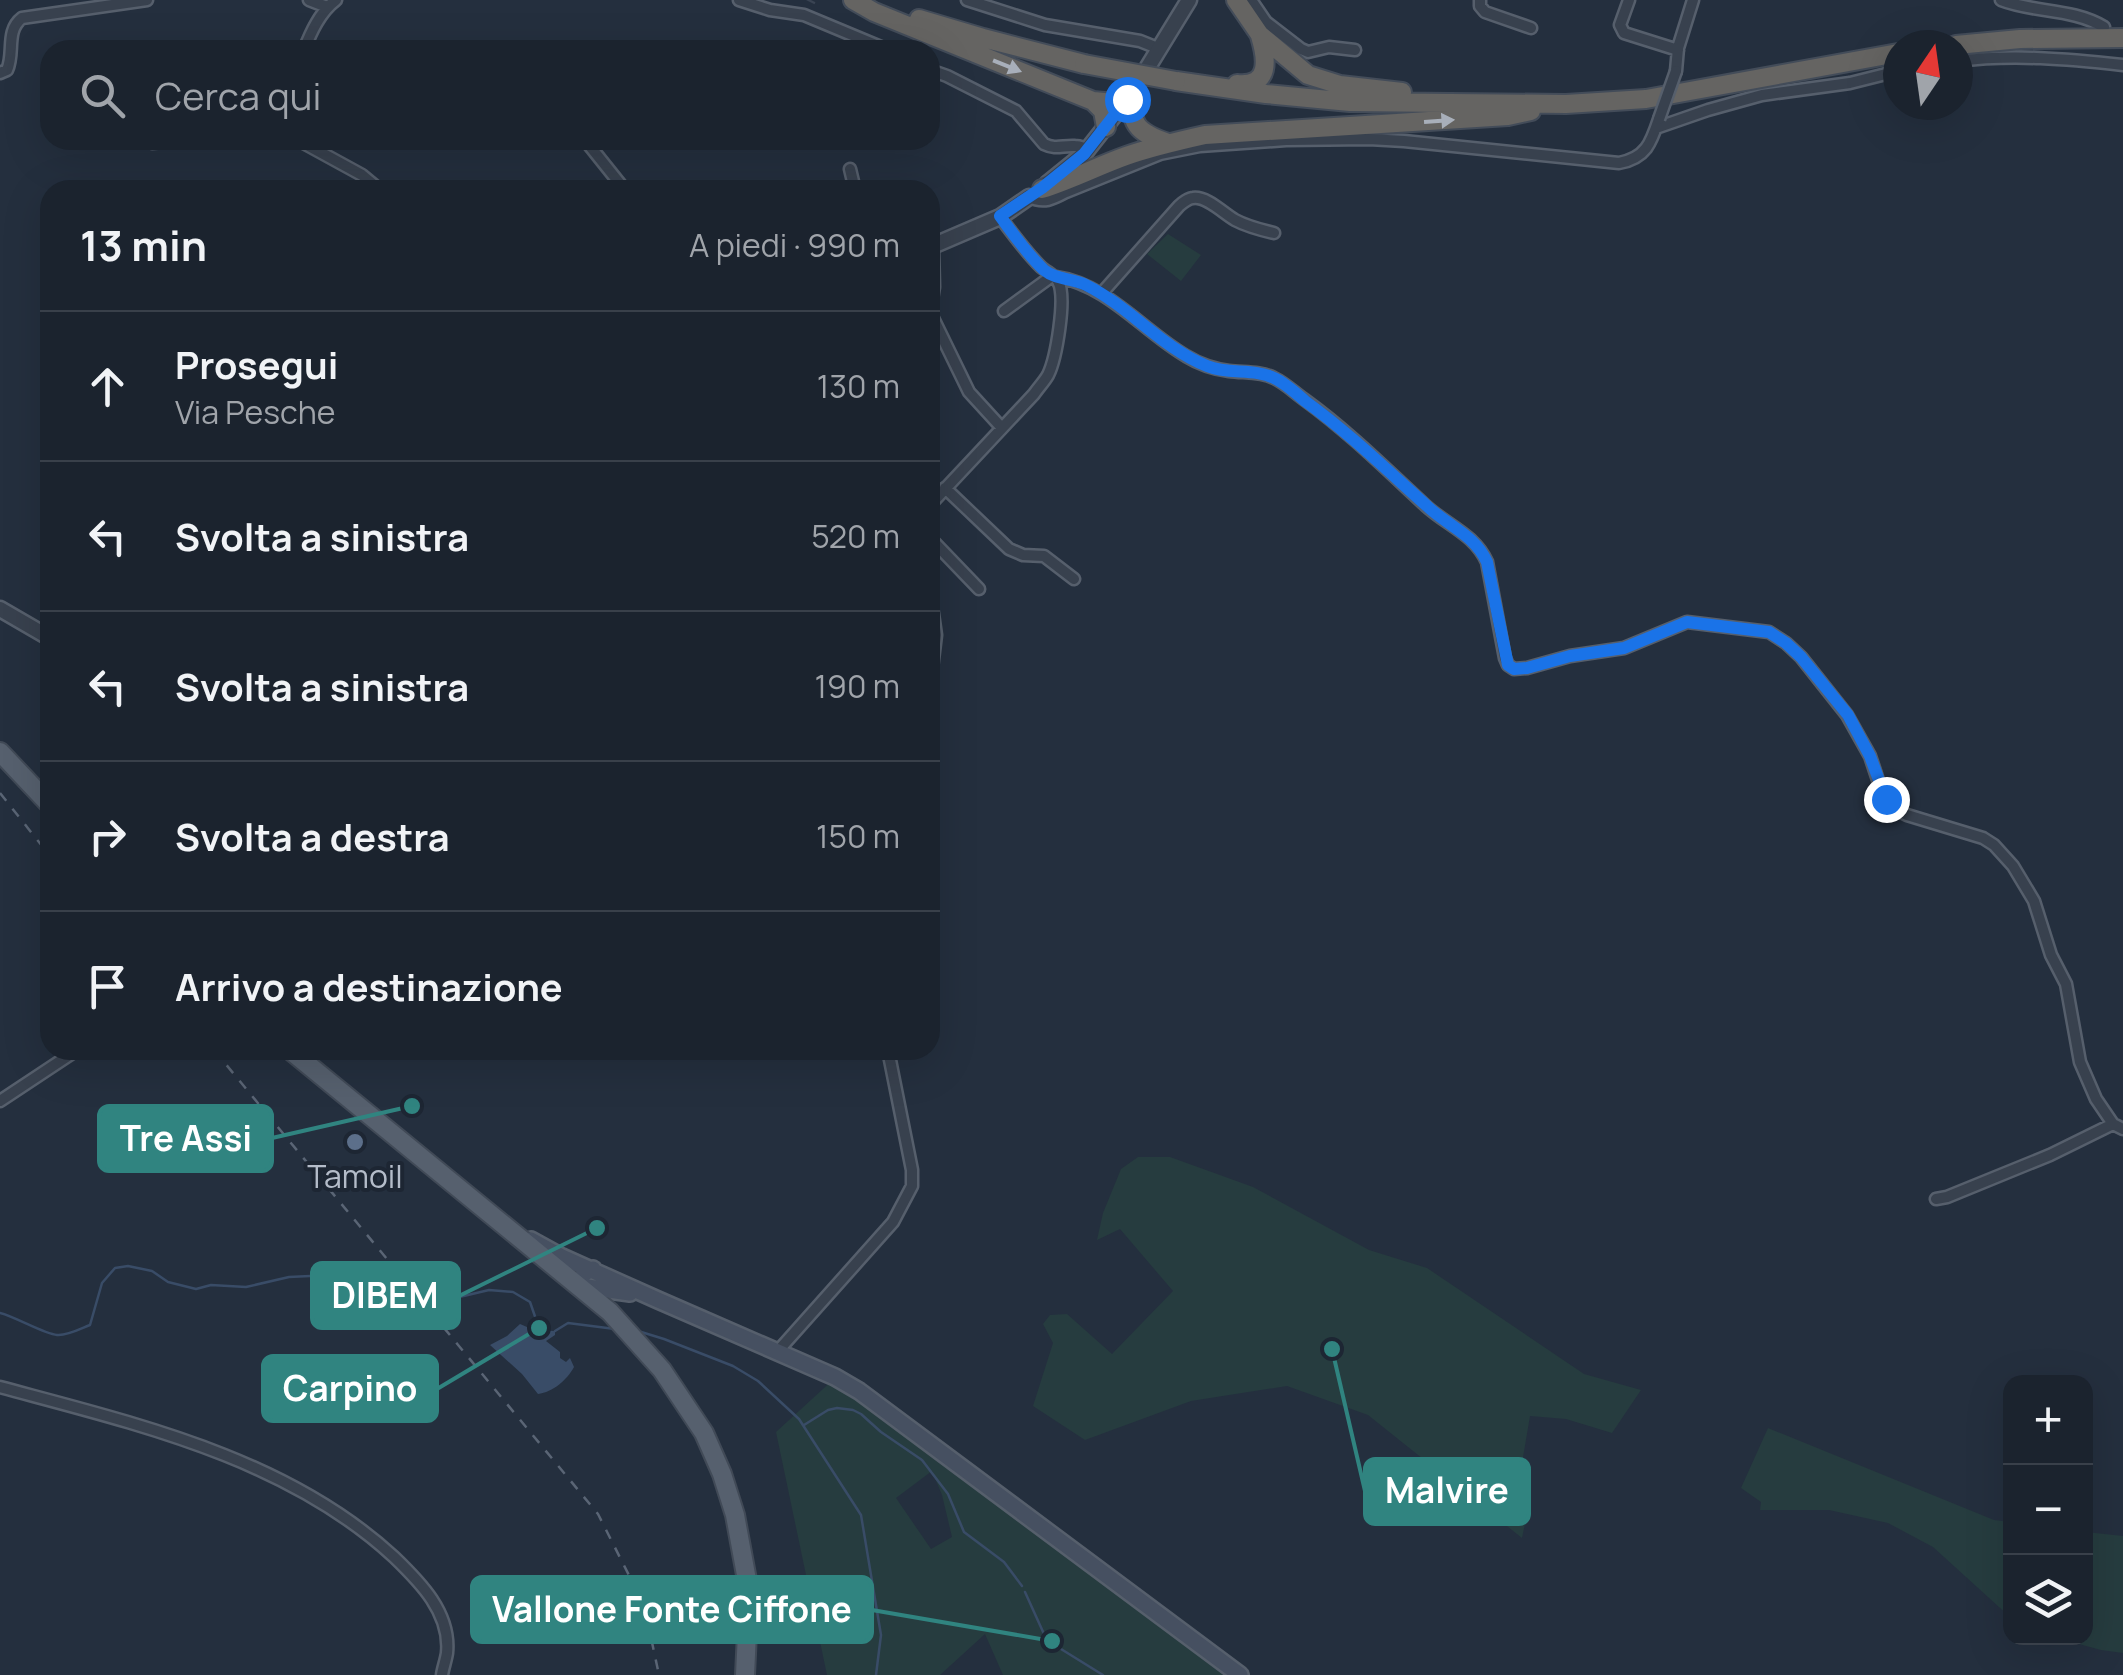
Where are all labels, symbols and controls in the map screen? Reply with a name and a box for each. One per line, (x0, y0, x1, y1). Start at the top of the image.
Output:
north arrow (1883, 30, 1973, 120)
search box (40, 40, 940, 150)
one-way arrow (992, 58, 1022, 74)
icon: search (75, 68, 130, 123)
text: Cerca qui (155, 69, 321, 121)
route start (1105, 77, 1151, 123)
one-way arrow (1423, 113, 1455, 129)
text: 13 min (80, 216, 207, 274)
text: A piedi · 990 m (689, 223, 900, 267)
text: Prosegui (175, 338, 338, 390)
icon: ahead (80, 359, 135, 414)
text: 130 m (817, 364, 900, 408)
text: Via Pesche (175, 390, 335, 434)
icon: left (80, 509, 135, 564)
text: Svolta a sinistra (175, 510, 469, 562)
text: 520 m (811, 514, 900, 558)
icon: left (80, 659, 135, 714)
text: Svolta a sinistra (175, 660, 469, 712)
text: 190 m (815, 664, 900, 708)
route end (1864, 777, 1910, 823)
icon: right (80, 809, 135, 864)
text: Svolta a destra (175, 810, 450, 862)
text: 150 m (816, 814, 900, 858)
icon: arrive (80, 959, 135, 1014)
text: Arrivo a destinazione (175, 960, 563, 1012)
callout: Tre Assi (99, 1106, 272, 1171)
text: Tre Assi (120, 1114, 252, 1162)
marker: Tamoil (344, 1131, 366, 1153)
place label: Tamoil (307, 1154, 403, 1198)
callout: DIBEM (312, 1263, 459, 1328)
text: DIBEM (332, 1271, 438, 1319)
callout: Carpino (263, 1356, 437, 1421)
text: Carpino (283, 1364, 417, 1412)
map controls (2003, 1375, 2093, 1645)
button: + (2003, 1375, 2093, 1465)
callout: Malvire (1365, 1459, 1529, 1524)
button: − (2003, 1465, 2093, 1555)
text: Malvire (1385, 1466, 1509, 1514)
button: layers (2003, 1555, 2093, 1645)
callout: Vallone Fonte Ciffone (472, 1577, 872, 1642)
text: Vallone Fonte Ciffone (492, 1585, 852, 1633)

